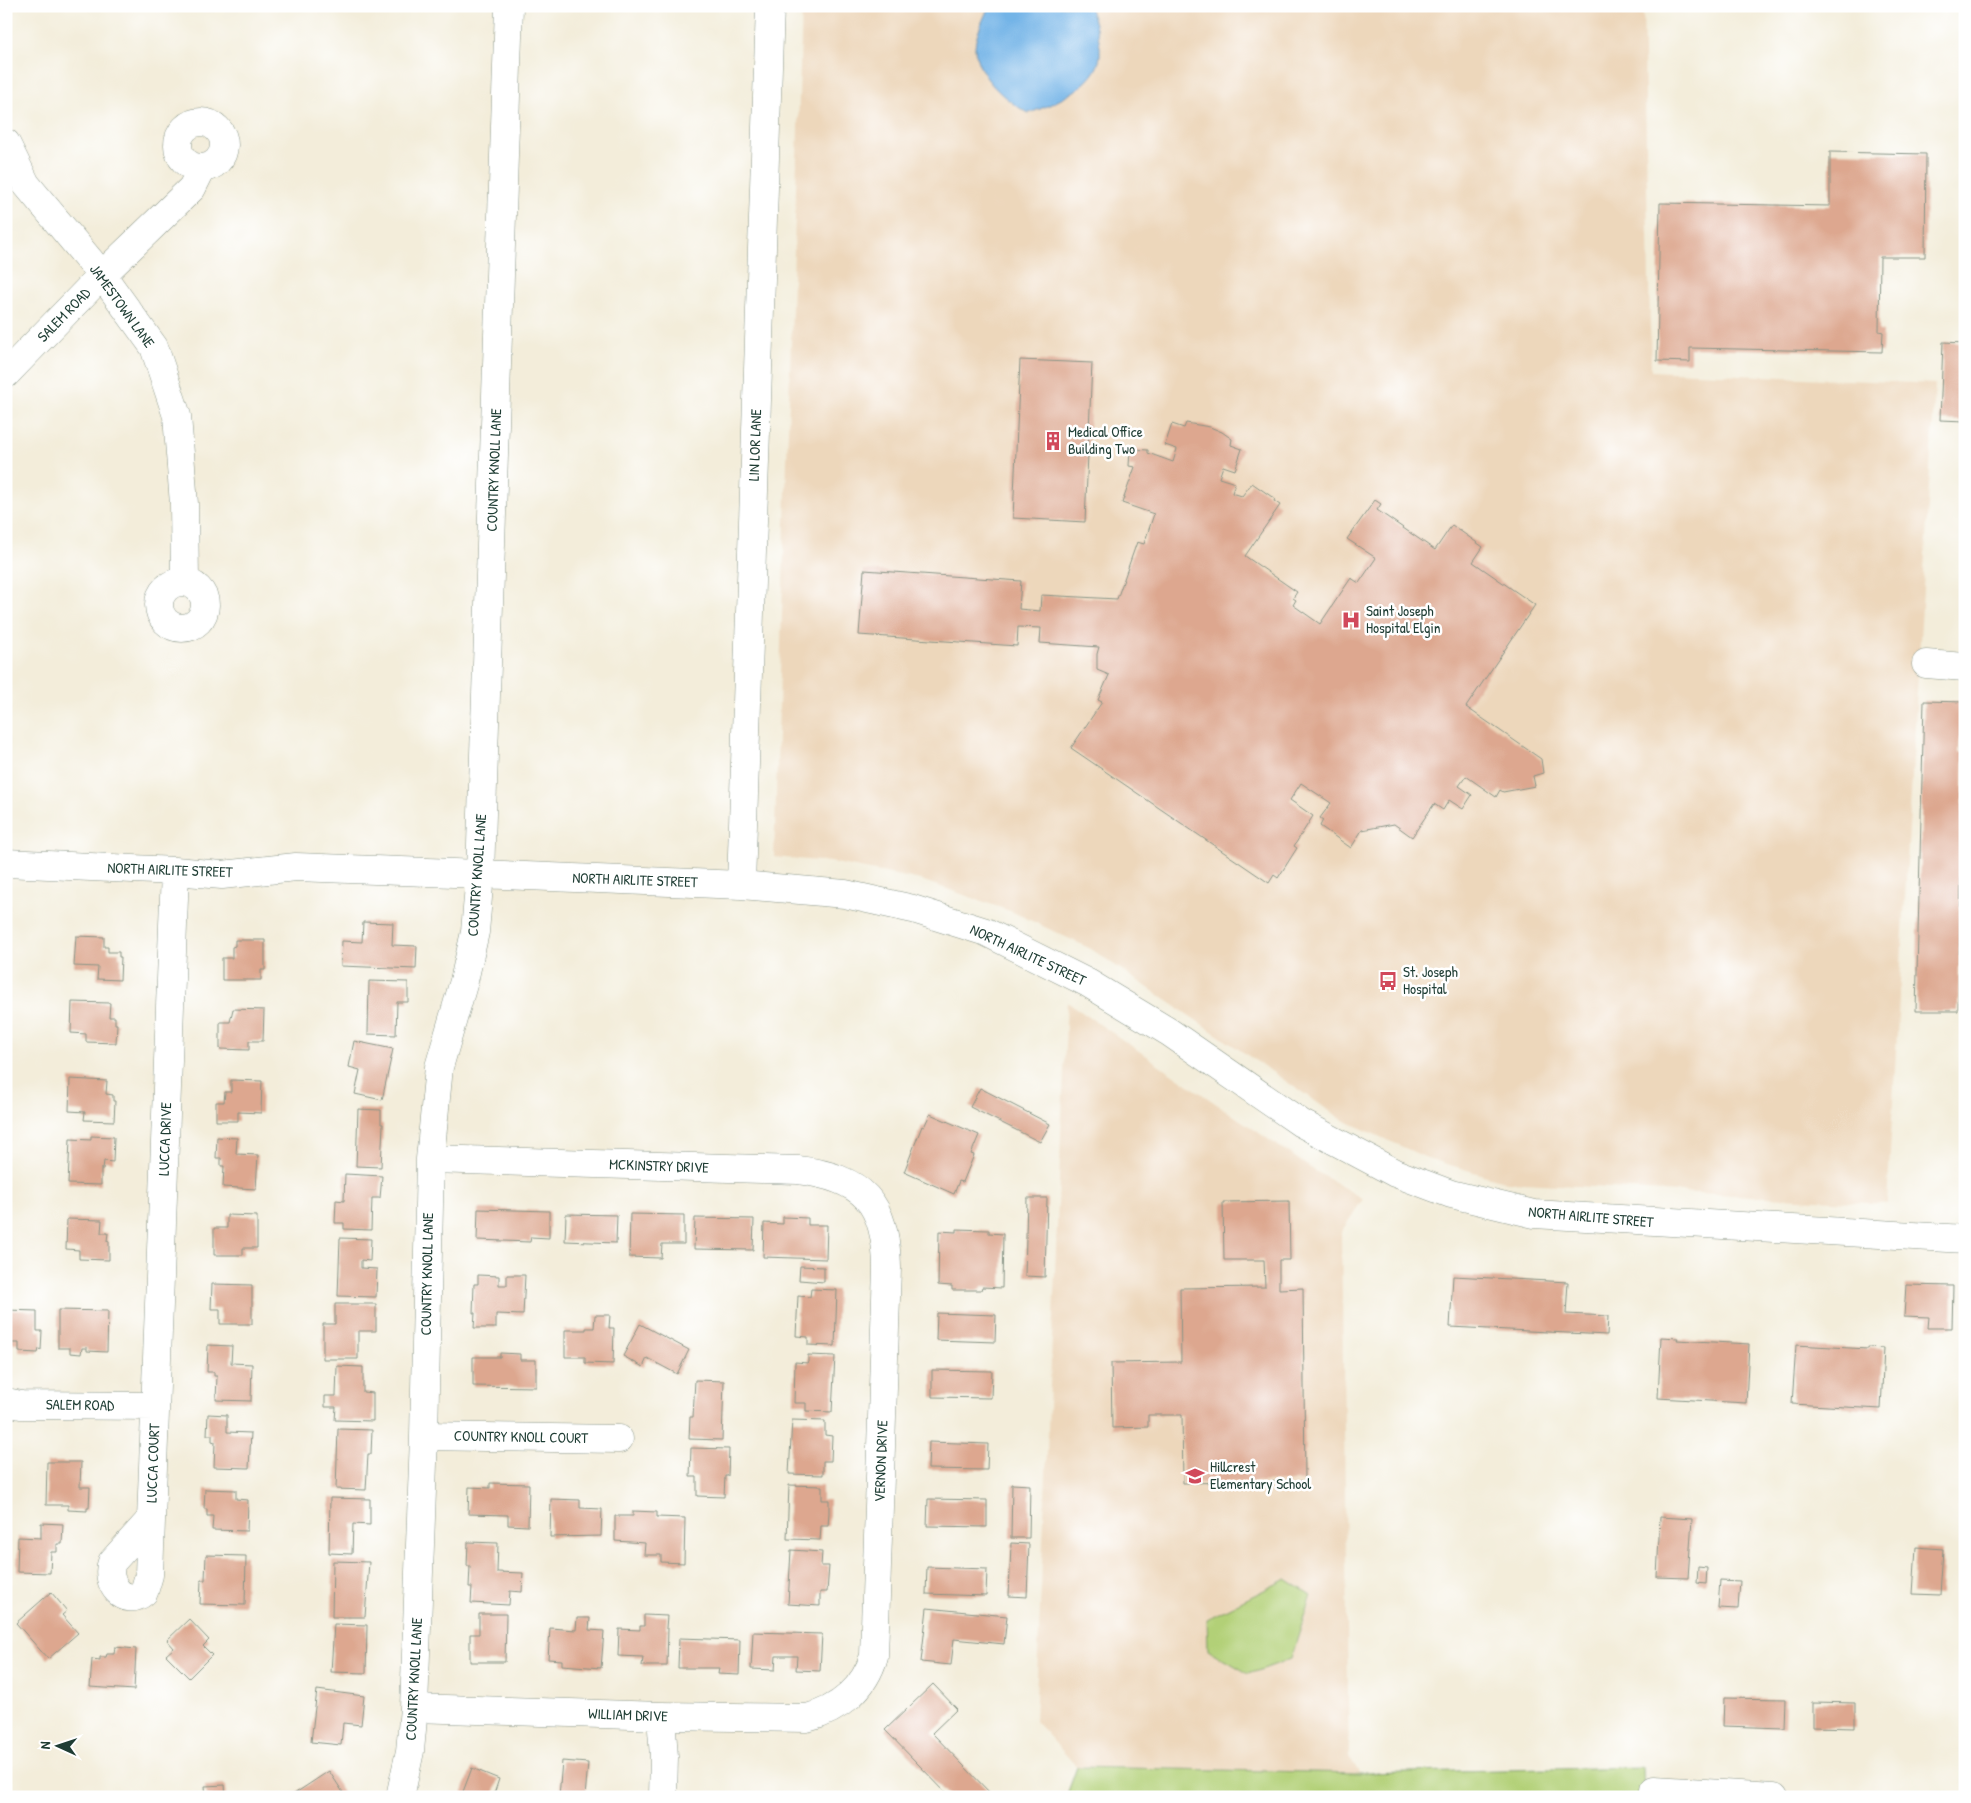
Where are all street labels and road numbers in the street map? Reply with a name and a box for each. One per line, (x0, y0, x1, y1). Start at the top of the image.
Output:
street label: JAMESTOWN LANE (85, 260, 160, 352)
street label: SALEM ROAD (32, 282, 96, 347)
street label: COUNTRY KNOLL LANE (481, 408, 506, 532)
street label: LIN LOR LANE (743, 408, 766, 481)
street label: COUNTRY KNOLL LANE (462, 813, 491, 937)
street label: NORTH AIRLITE STREET (107, 857, 234, 882)
street label: NORTH AIRLITE STREET (572, 867, 699, 892)
street label: NORTH AIRLITE STREET (967, 919, 1090, 991)
street label: LUCCA DRIVE (153, 1101, 176, 1176)
street label: MCKINSTRY DRIVE (609, 1153, 710, 1178)
street label: NORTH AIRLITE STREET (1528, 1201, 1655, 1233)
street label: COUNTRY KNOLL LANE (415, 1212, 438, 1336)
street label: SALEM ROAD (46, 1393, 115, 1416)
street label: VERNON DRIVE (869, 1419, 892, 1502)
street label: LUCCA COURT (141, 1422, 164, 1503)
street label: COUNTRY KNOLL COURT (454, 1425, 589, 1448)
street label: COUNTRY KNOLL LANE (400, 1617, 427, 1741)
street label: WILLIAM DRIVE (588, 1703, 669, 1726)

